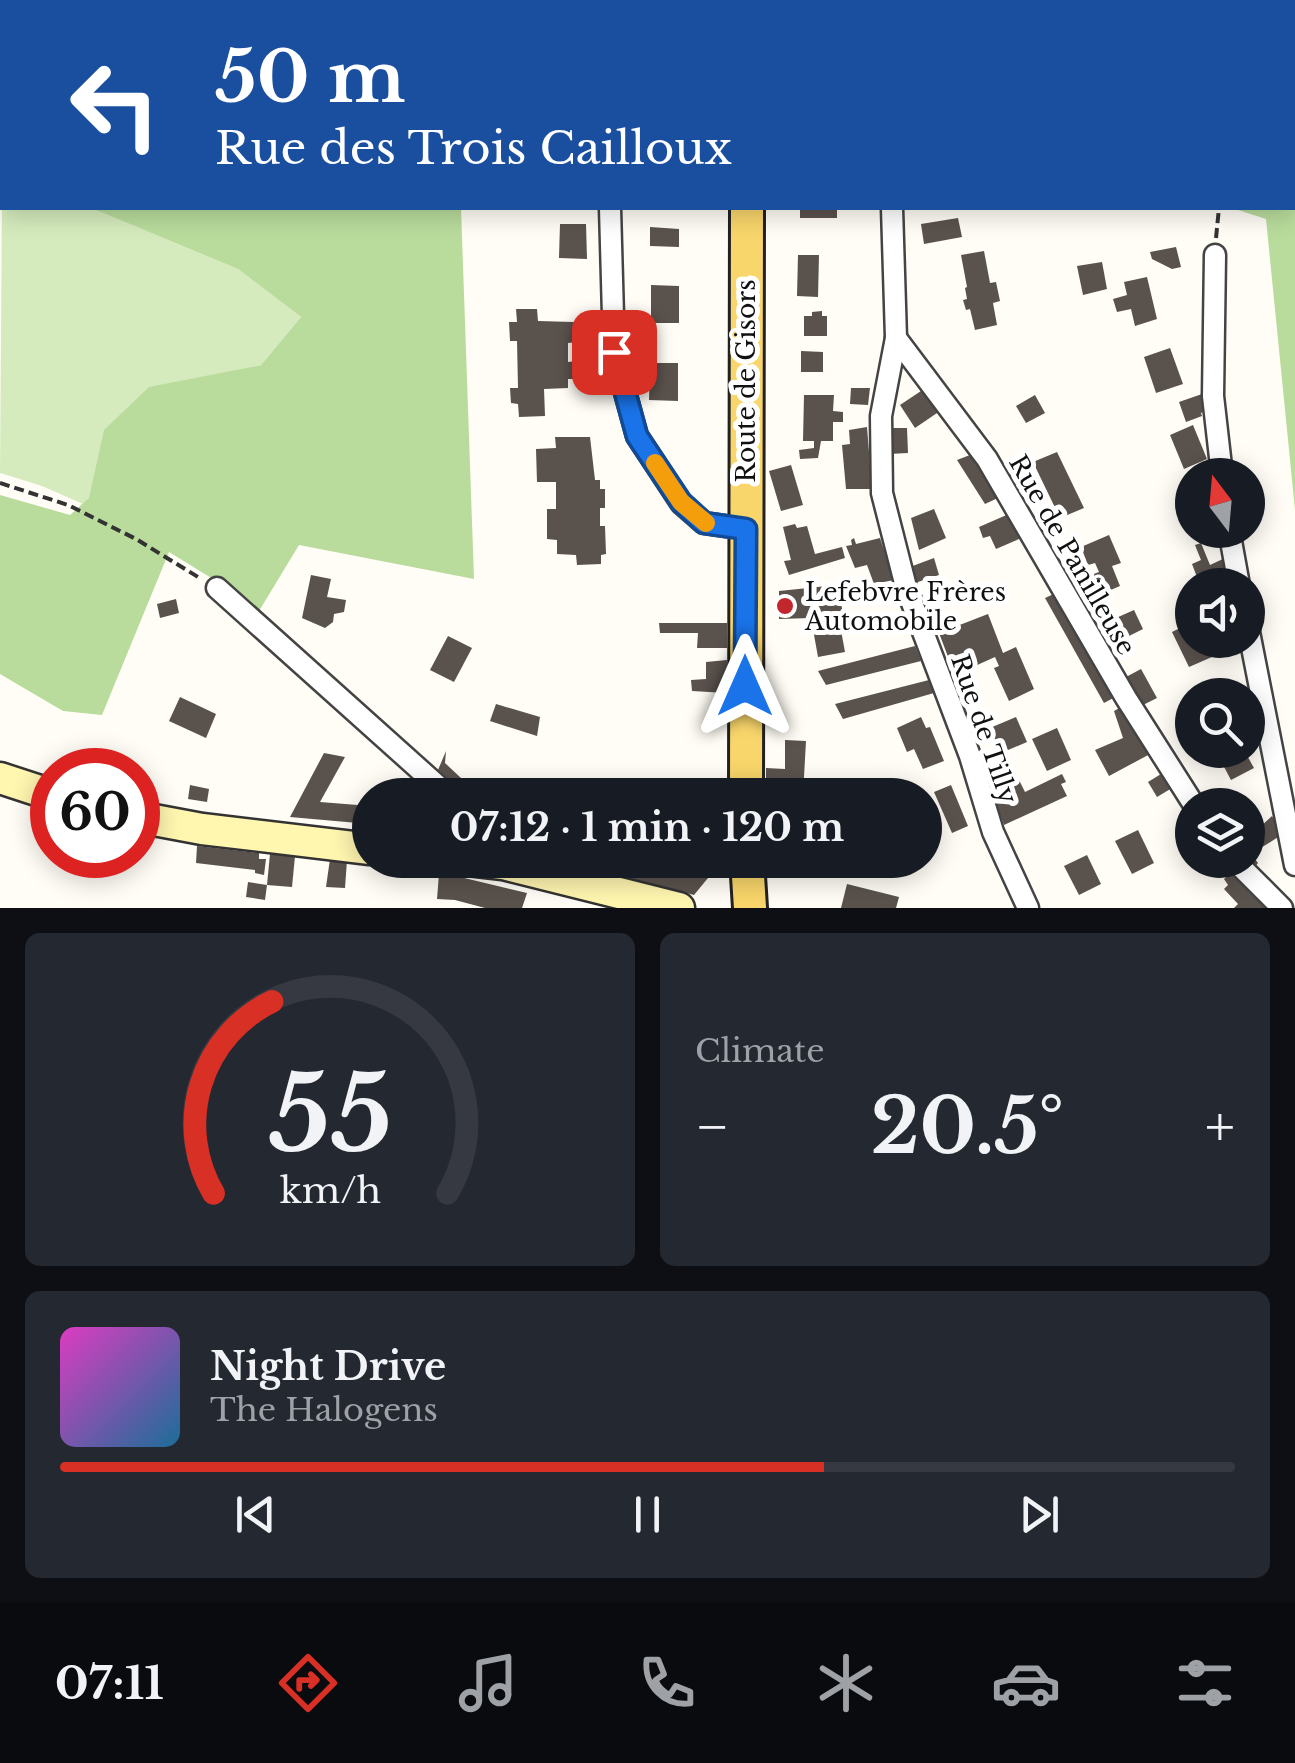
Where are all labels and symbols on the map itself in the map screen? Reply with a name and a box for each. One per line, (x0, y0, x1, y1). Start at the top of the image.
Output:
street label: Route de Gisors (731, 279, 762, 483)
pin (572, 310, 657, 395)
street label: Rue de Panilleuse (1002, 449, 1142, 661)
north arrow (1175, 458, 1265, 548)
place label: Lefebvre Frères Automobile (804, 577, 1006, 637)
marker: Lefebvre Frères Automobile (774, 595, 796, 617)
position arrow (693, 634, 797, 738)
street label: Rue de Tilly (944, 650, 1024, 808)
speed limit sign: 60 (30, 748, 160, 878)

